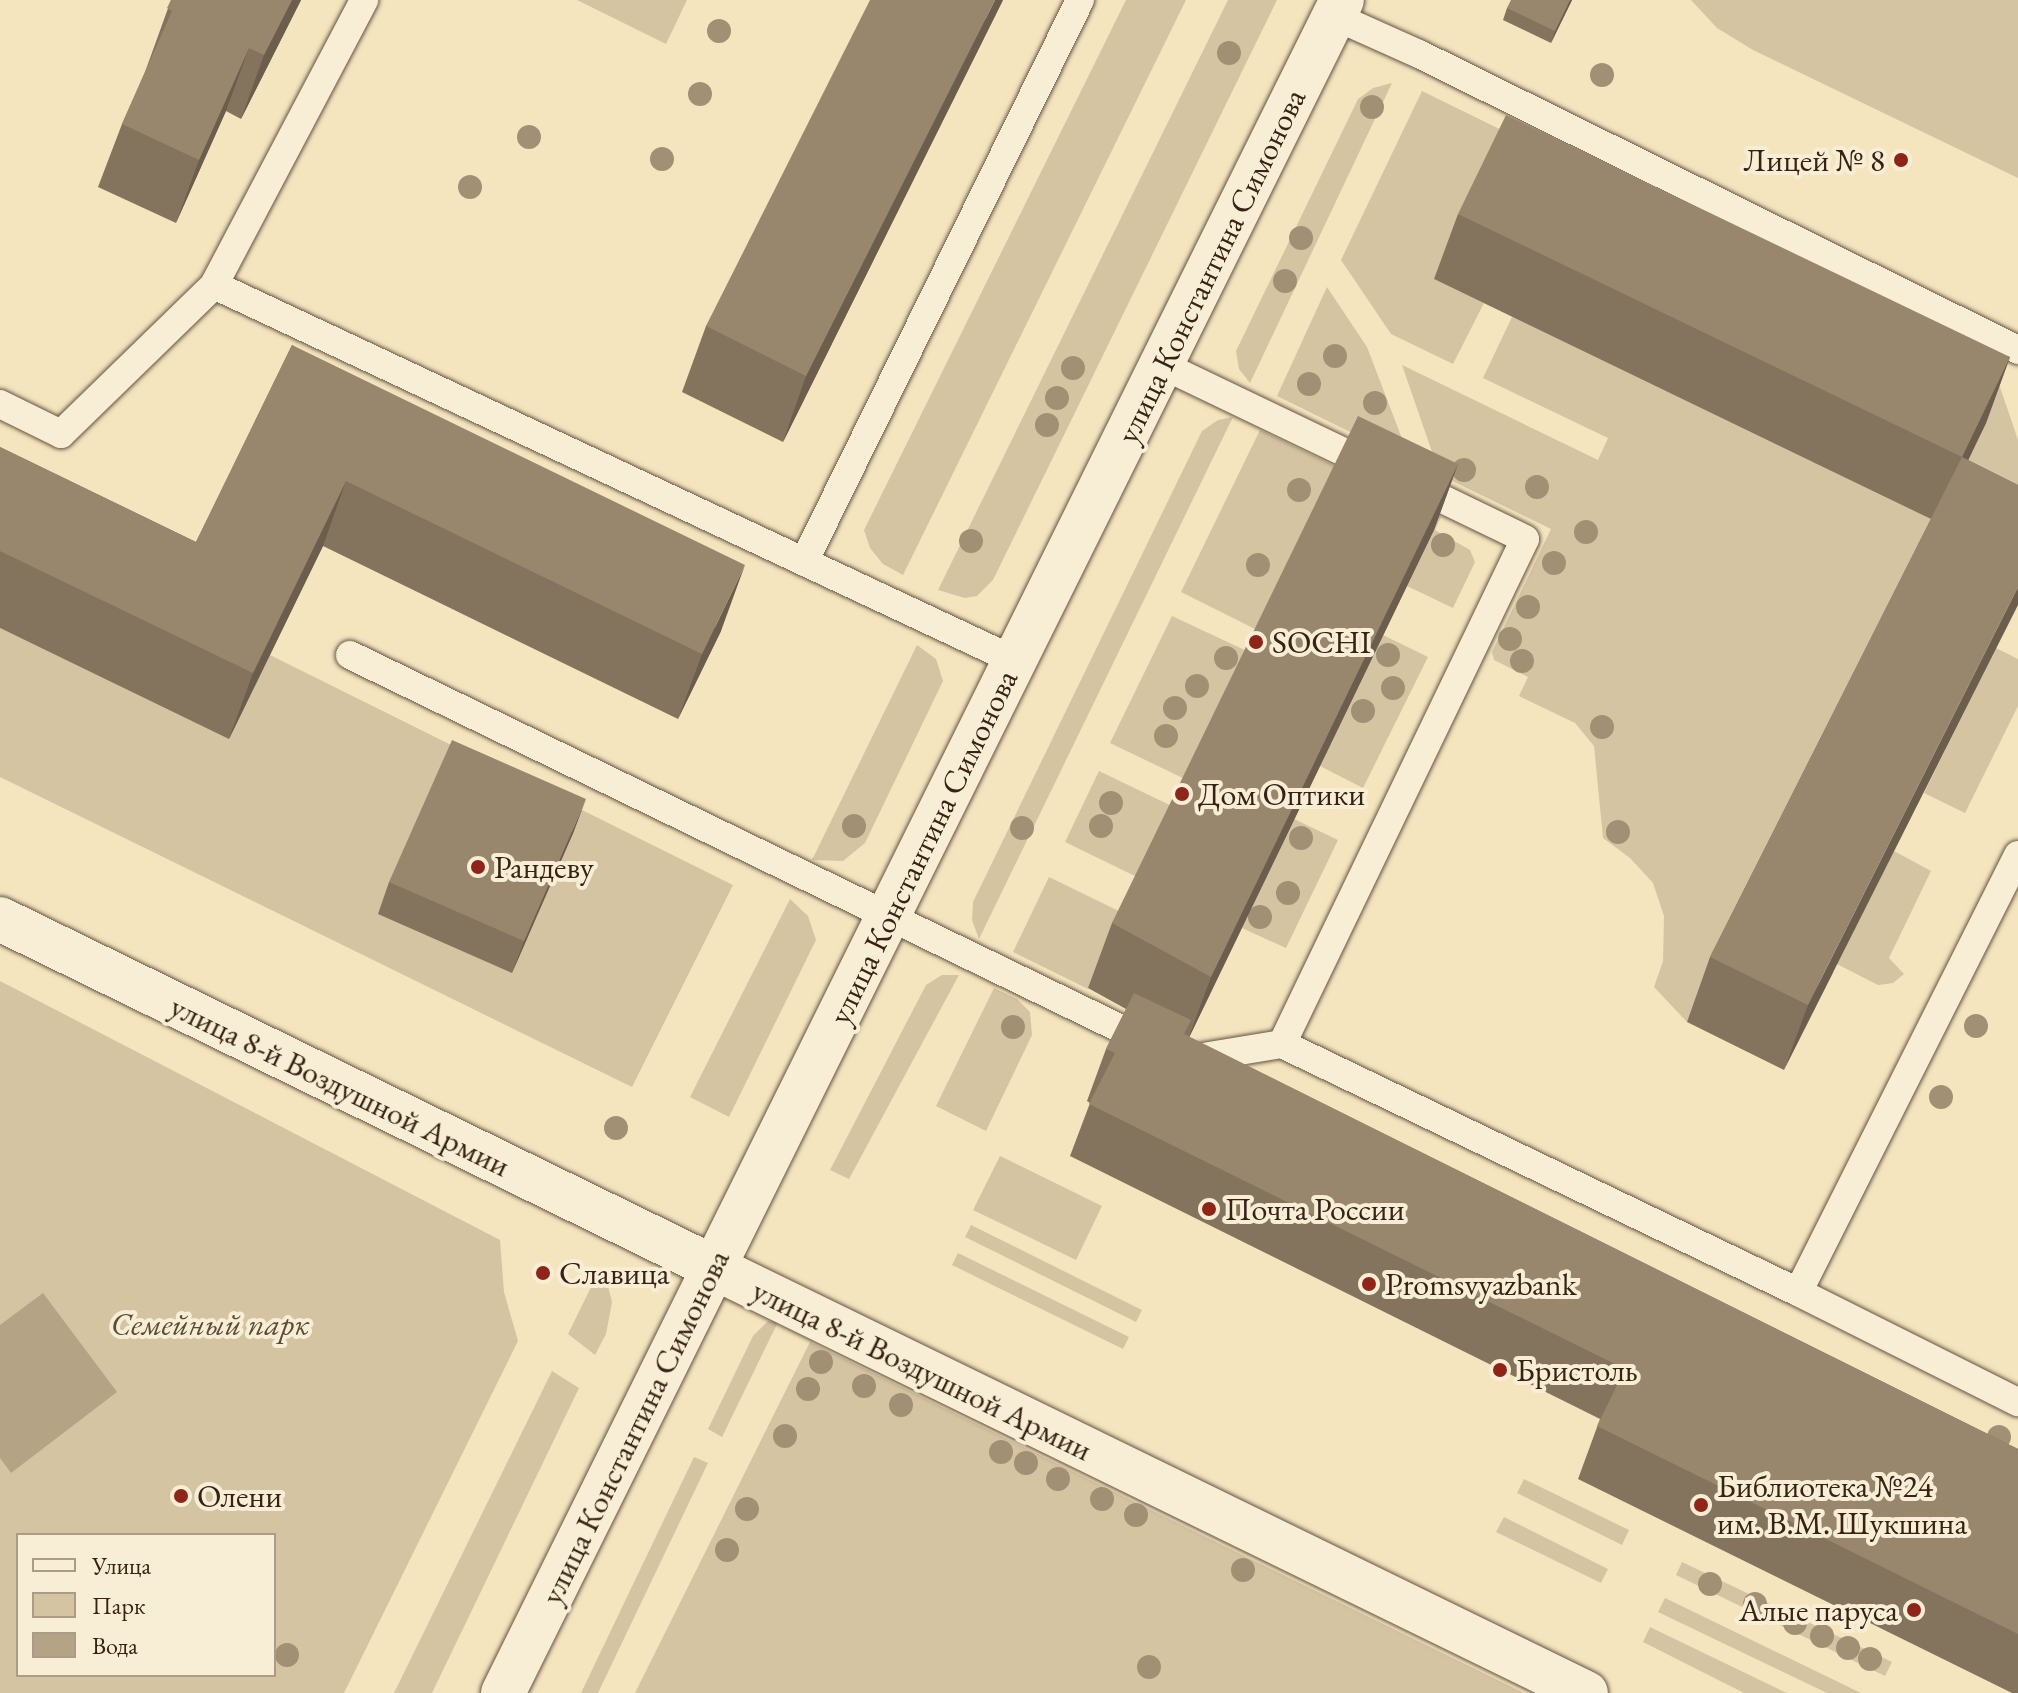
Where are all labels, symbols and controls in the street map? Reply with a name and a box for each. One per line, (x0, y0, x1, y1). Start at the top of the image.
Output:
street label: улица Константина Симонова (1108, 82, 1314, 450)
place label: Лицей № 8 (1744, 141, 1885, 179)
marker: Лицей № 8 (1892, 151, 1910, 169)
place label: SOCHI (1272, 623, 1371, 661)
marker: SOCHI (1247, 633, 1265, 651)
street label: улица Константина Симонова (820, 663, 1026, 1031)
place label: Дом Оптики (1198, 775, 1365, 813)
marker: Дом Оптики (1173, 785, 1191, 803)
place label: Рандеву (494, 848, 594, 886)
marker: Рандеву (469, 858, 487, 876)
street label: улица 8-й Воздушной Армии (164, 987, 516, 1185)
place label: Почта России (1225, 1190, 1405, 1228)
marker: Почта России (1200, 1200, 1218, 1218)
street label: улица Константина Симонова (532, 1243, 738, 1611)
place label: Славица (559, 1254, 670, 1292)
marker: Славица (534, 1264, 552, 1282)
place label: Promsvyazbank (1385, 1265, 1577, 1303)
street label: улица 8-й Воздушной Армии (746, 1271, 1098, 1469)
marker: Promsvyazbank (1360, 1275, 1378, 1293)
park label: Семейный парк (111, 1305, 309, 1343)
place label: Бристоль (1516, 1351, 1638, 1389)
marker: Бристоль (1491, 1361, 1509, 1379)
place label: Библиотека №24 им. В.М. Шукшина (1717, 1468, 1967, 1543)
place label: Олени (197, 1477, 282, 1515)
marker: Олени (172, 1487, 190, 1505)
marker: Библиотека №24 им. В.М. Шукшина (1692, 1496, 1710, 1514)
legend (16, 1533, 276, 1677)
text: Улица (92, 1550, 151, 1581)
text: Парк (92, 1590, 145, 1621)
place label: Алые паруса (1739, 1591, 1898, 1629)
marker: Алые паруса (1905, 1601, 1923, 1619)
text: Вода (92, 1630, 138, 1661)

